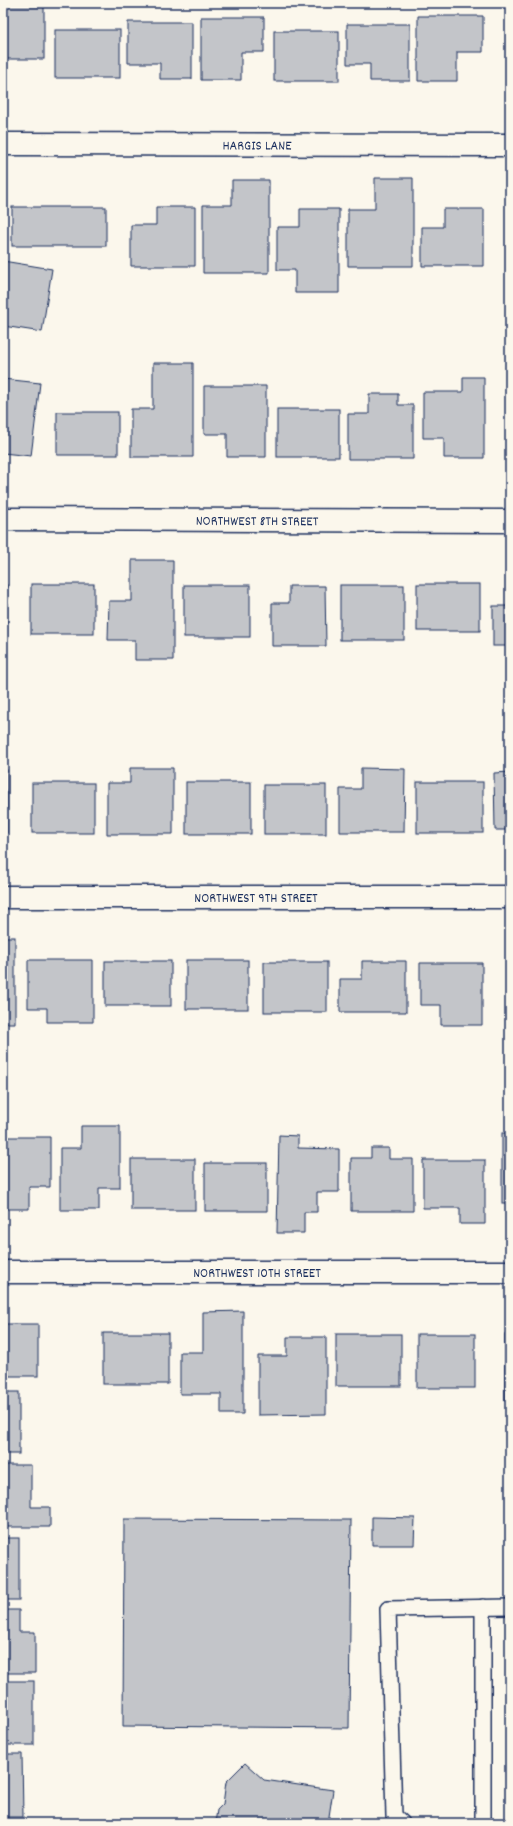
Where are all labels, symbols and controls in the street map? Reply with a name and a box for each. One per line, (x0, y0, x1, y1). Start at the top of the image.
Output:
street label: HARGIS LANE (222, 136, 292, 157)
street label: NORTHWEST 8TH STREET (196, 512, 319, 532)
street label: NORTHWEST 9TH STREET (194, 889, 318, 909)
street label: NORTHWEST 10TH STREET (193, 1264, 321, 1284)

